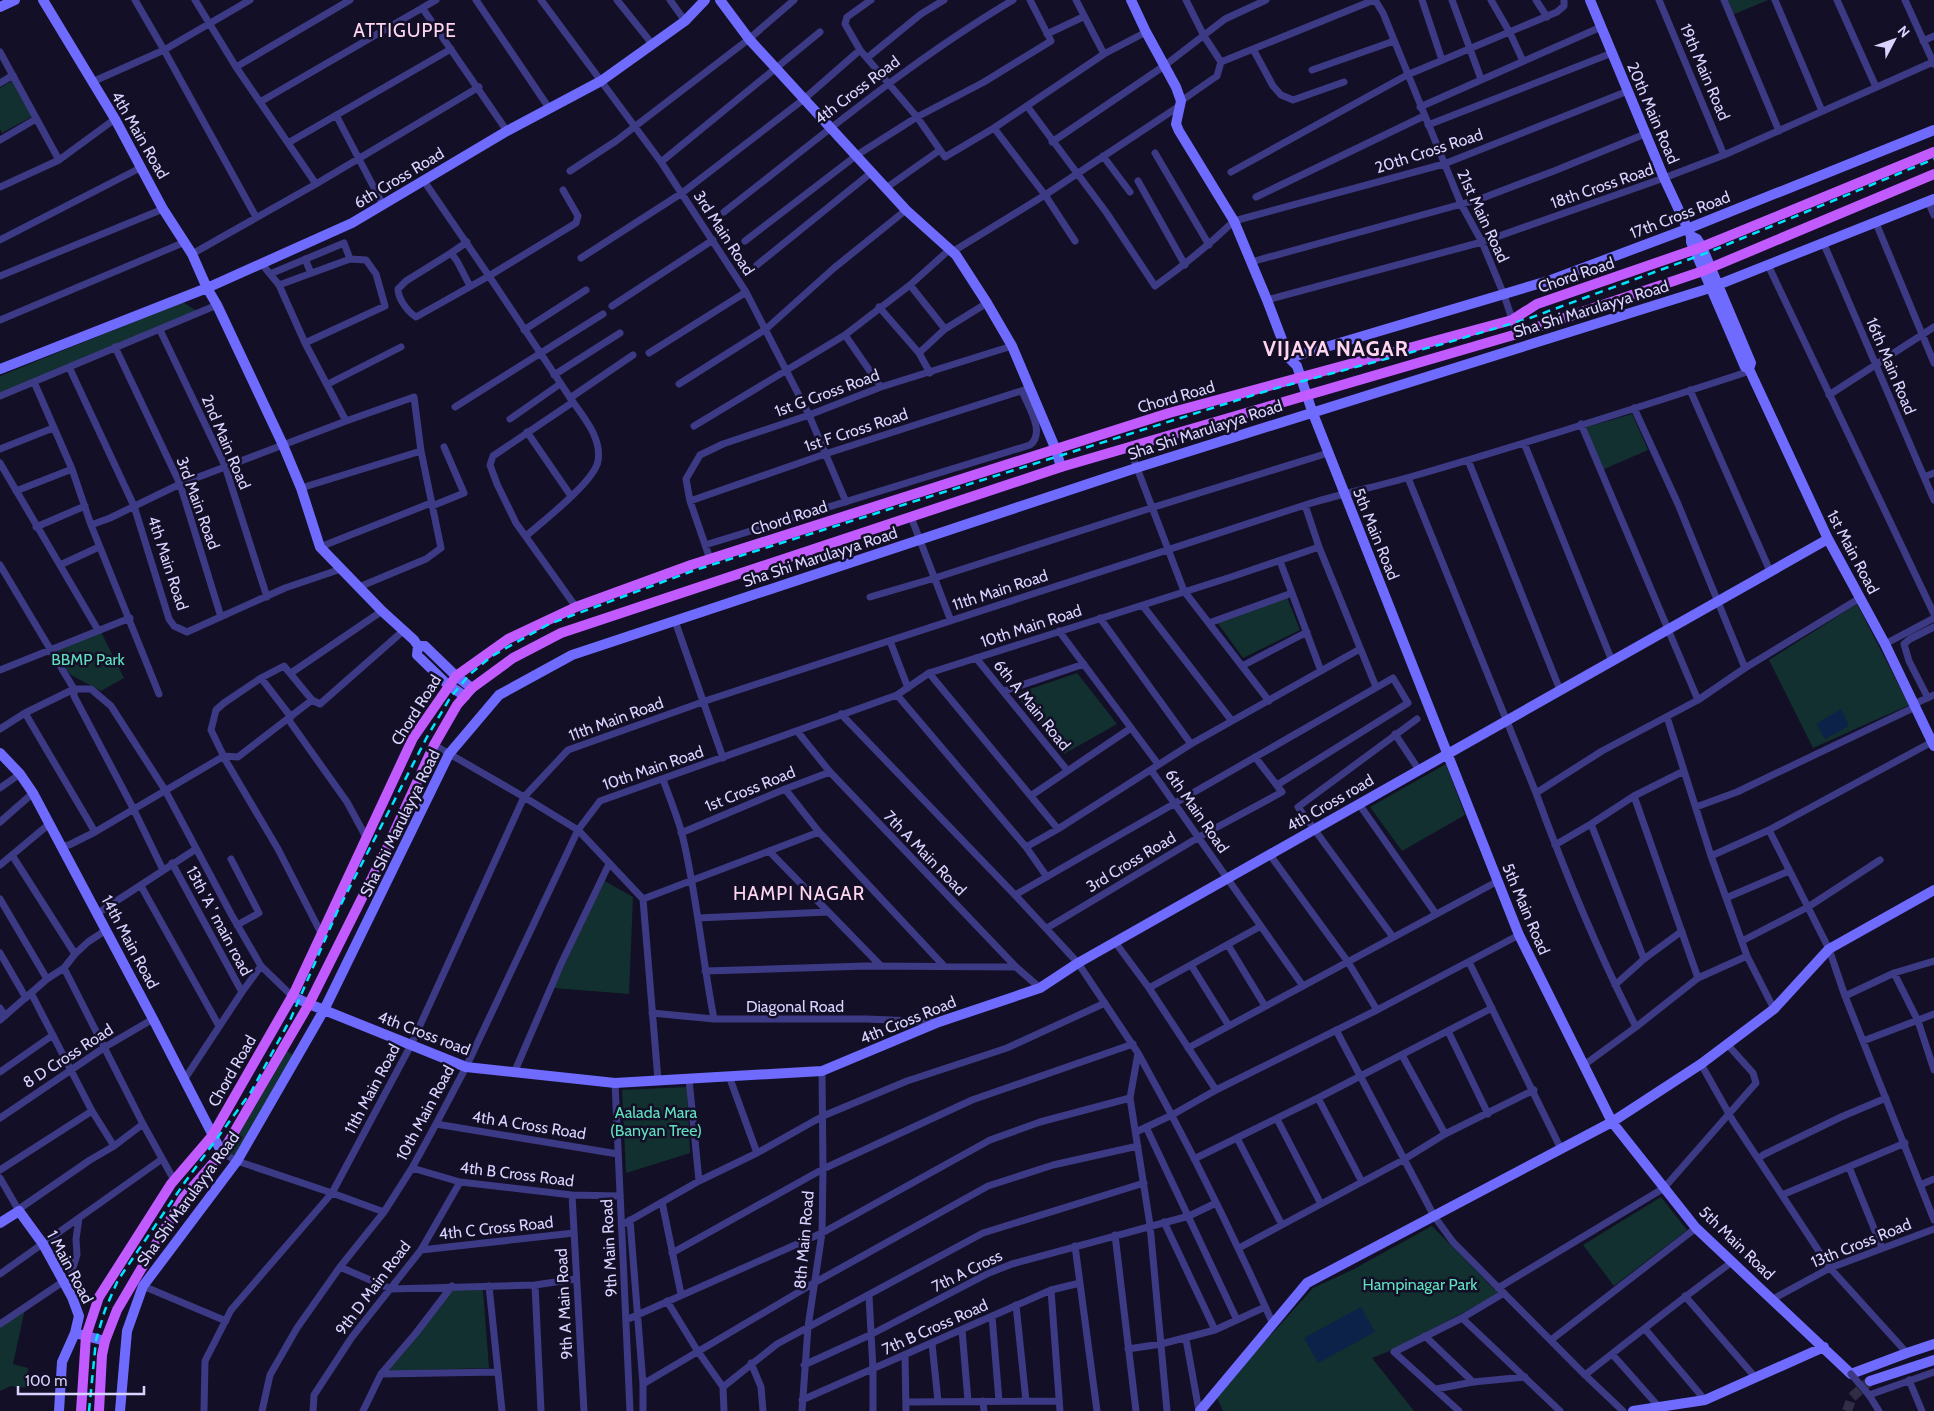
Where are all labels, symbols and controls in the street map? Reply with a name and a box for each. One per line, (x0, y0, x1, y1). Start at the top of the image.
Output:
north arrow (1869, 15, 1919, 65)
district label: ATTIGUPPE (353, 19, 457, 42)
street label: 19th Main Road (1676, 21, 1734, 123)
text: N (1894, 22, 1914, 41)
street label: 4th Cross Road (811, 52, 903, 128)
street label: 20th Main Road (1623, 59, 1683, 167)
street label: 4th Main Road (107, 88, 173, 182)
street label: 20th Cross Road (1373, 125, 1485, 177)
street label: 6th Cross Road (351, 144, 447, 212)
street label: 18th Cross Road (1548, 160, 1656, 212)
street label: 21st Main Road (1453, 166, 1513, 266)
street label: 3rd Main Road (690, 187, 758, 279)
street label: 17th Cross Road (1627, 187, 1733, 243)
street label: Chord Road (1535, 253, 1617, 297)
street label: Sha Shi Marulayya Road (1511, 276, 1671, 342)
street label: 16th Main Road (1862, 315, 1920, 417)
district label: VIJAYA NAGAR (1263, 336, 1409, 361)
street label: 1st G Cross Road (772, 365, 882, 421)
street label: Chord Road (1135, 377, 1217, 417)
street label: 2nd Main Road (198, 392, 254, 492)
street label: Sha Shi Marulayya Road (1125, 396, 1285, 464)
street label: 1st F Cross Road (802, 404, 910, 456)
street label: 3rd Main Road (172, 454, 224, 552)
street label: 5th Main Road (1349, 485, 1403, 583)
street label: Chord Road (748, 497, 830, 539)
street label: 1st Main Road (1823, 507, 1883, 597)
street label: 4th Main Road (144, 513, 192, 613)
street label: Sha Shi Marulayya Road (740, 523, 900, 591)
street label: 11th Main Road (950, 566, 1050, 614)
street label: 10th Main Road (978, 601, 1084, 651)
park label: BBMP Park (51, 650, 126, 669)
street label: 6th A Main Road (990, 656, 1074, 754)
street label: Chord Road (387, 671, 445, 749)
street label: 11th Main Road (566, 693, 666, 745)
street label: 10th Main Road (600, 742, 706, 794)
street label: Sha Shi Marulayya Road (356, 746, 444, 900)
street label: 1st Cross Road (702, 762, 798, 816)
street label: 6th Main Road (1161, 765, 1233, 857)
street label: 4th Cross road (1283, 770, 1377, 836)
street label: 7th A Main Road (880, 807, 970, 899)
street label: 3rd Cross Road (1083, 828, 1179, 896)
street label: 5th Main Road (1498, 860, 1554, 958)
street label: 13th 'A ' main road (182, 863, 256, 979)
district label: HAMPI NAGAR (733, 882, 865, 905)
street label: 14th Main Road (97, 892, 163, 992)
street label: 4th Cross Road (857, 992, 959, 1048)
street label: Diagonal Road (746, 997, 844, 1016)
street label: 4th Cross road (375, 1007, 473, 1059)
street label: 8 D Cross Road (19, 1020, 117, 1092)
street label: Chord Road (204, 1032, 260, 1110)
street label: 11th Main Road (340, 1041, 404, 1137)
street label: 10th Main Road (392, 1062, 458, 1164)
park label: Aalada Mara (Banyan Tree) (610, 1103, 702, 1140)
street label: 4th A Cross Road (471, 1107, 587, 1143)
street label: Sha Shi Marulayya Road (133, 1128, 243, 1270)
street label: 4th B Cross Road (459, 1158, 575, 1190)
street label: 8th Main Road (790, 1190, 818, 1290)
street label: 9th Main Road (597, 1199, 621, 1297)
street label: 5th Main Road (1695, 1202, 1779, 1284)
street label: 4th C Cross Road (438, 1213, 554, 1243)
street label: 13th Cross Road (1808, 1214, 1914, 1272)
street label: 1 Main Road (43, 1227, 97, 1307)
street label: 9th D Main Road (331, 1237, 415, 1339)
street label: 7th A Cross (929, 1246, 1006, 1296)
street label: 9th A Main Road (552, 1248, 576, 1360)
park label: Hampinagar Park (1363, 1275, 1478, 1294)
street label: 7th B Cross Road (879, 1295, 991, 1359)
scale bar (18, 1364, 144, 1396)
text: 100 m (25, 1372, 67, 1390)

